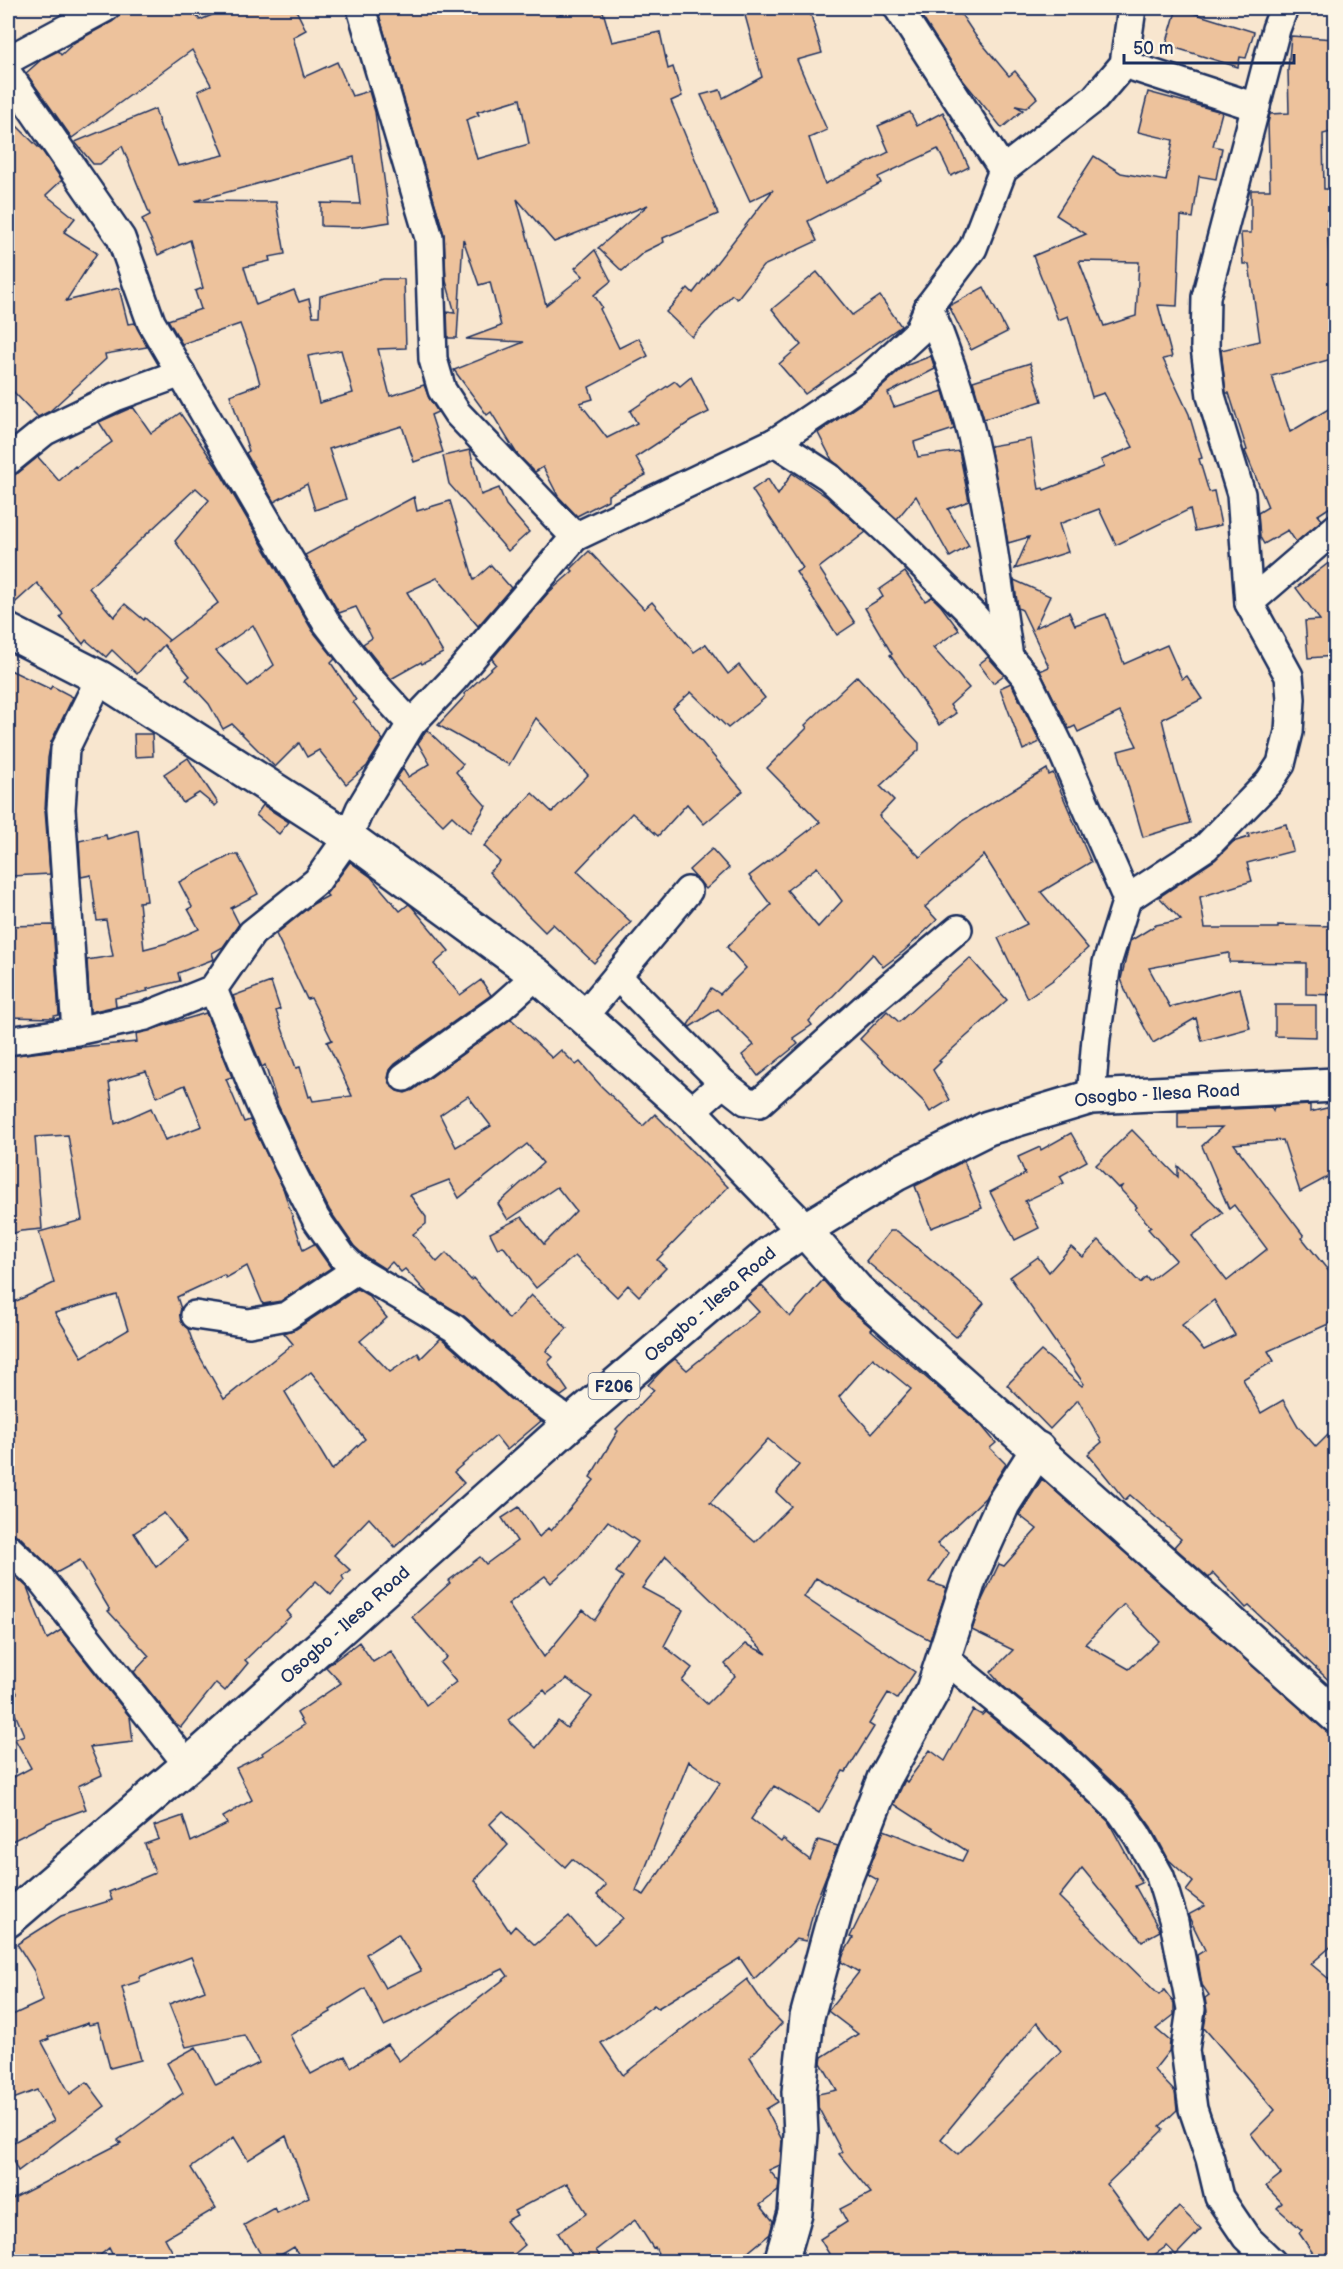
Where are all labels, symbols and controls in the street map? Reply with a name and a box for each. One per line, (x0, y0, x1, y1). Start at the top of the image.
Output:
scale bar (1124, 27, 1294, 65)
text: 50 m (1133, 38, 1174, 59)
street label: Osogbo - Ilesa Road (1072, 1080, 1241, 1112)
street label: Osogbo - Ilesa Road (640, 1243, 780, 1367)
road number: F206 (588, 1373, 640, 1399)
street label: Osogbo - Ilesa Road (276, 1562, 414, 1688)

